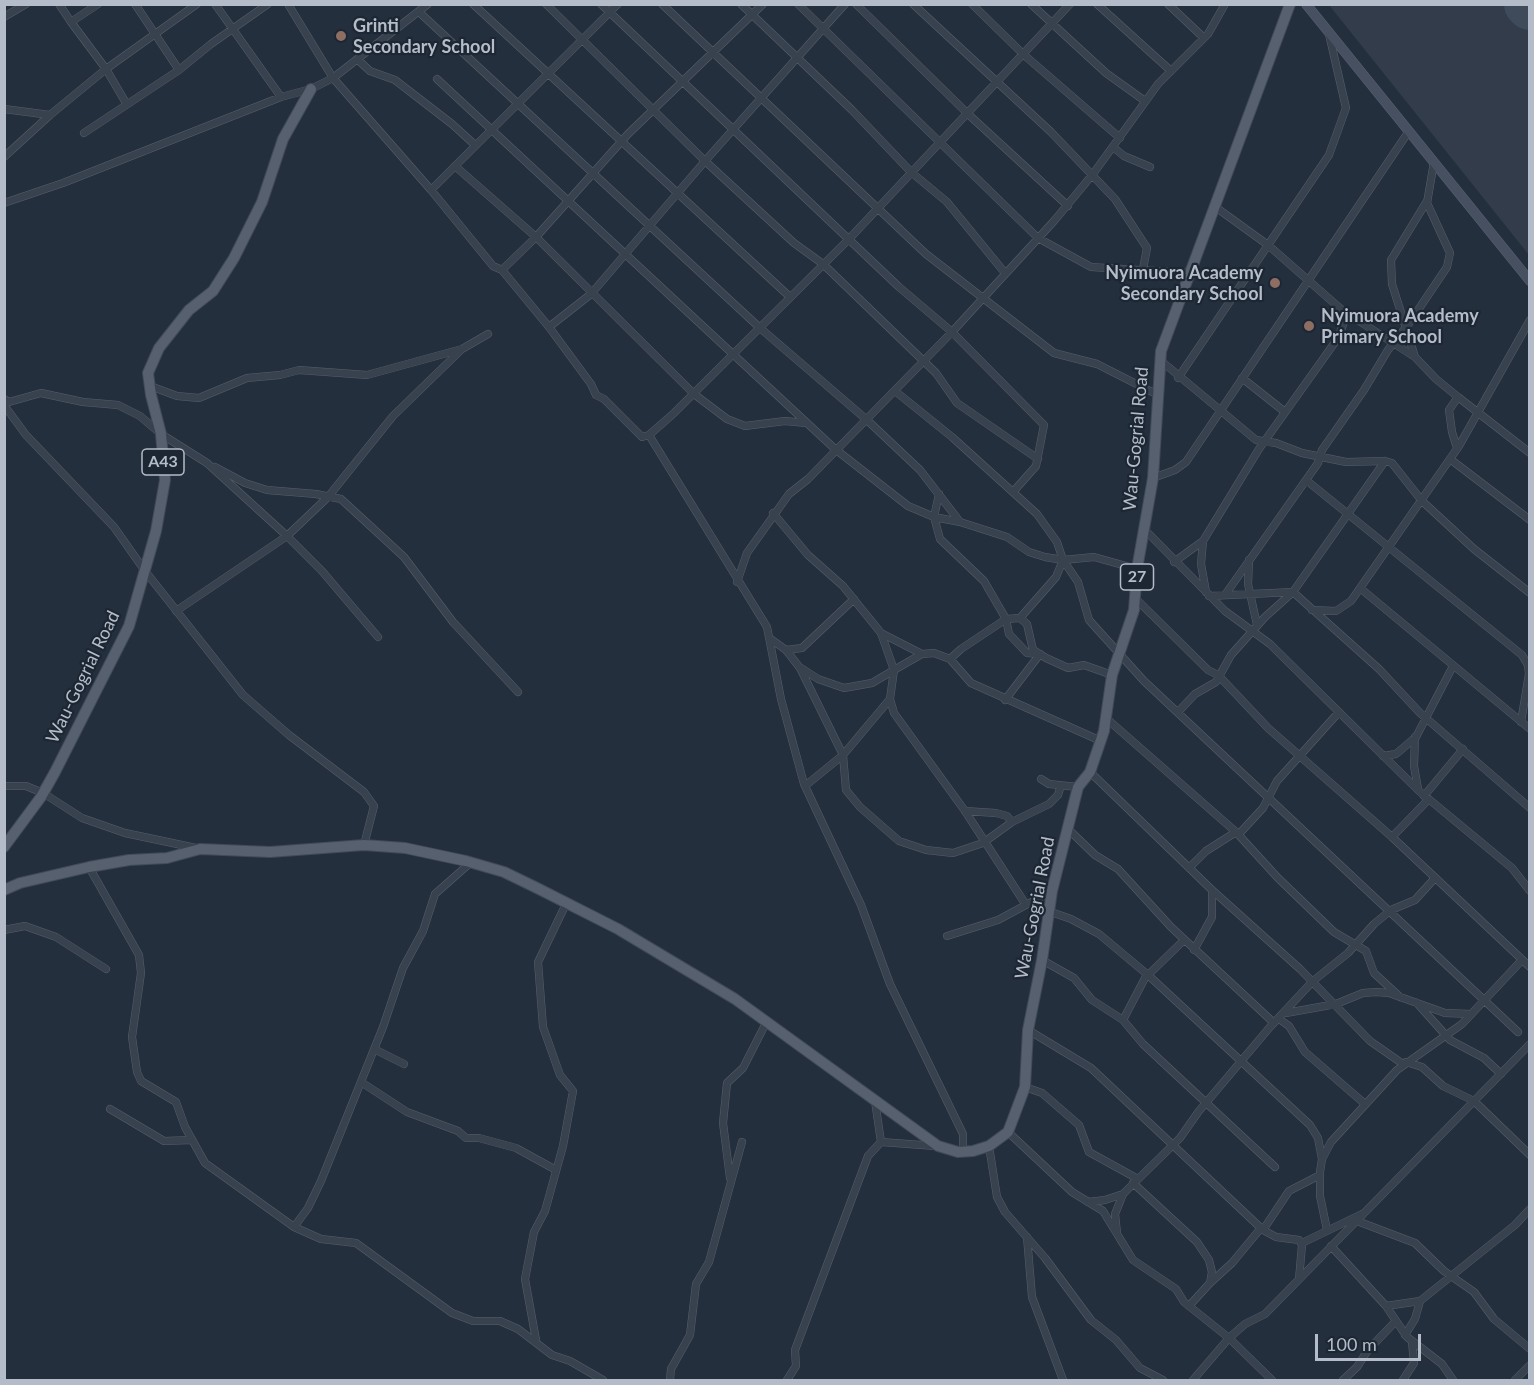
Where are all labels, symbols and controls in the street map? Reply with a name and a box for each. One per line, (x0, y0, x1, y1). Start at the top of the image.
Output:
place label: Grinti Secondary School (353, 15, 495, 57)
marker: Grinti Secondary School (334, 29, 348, 43)
place label: Nyimuora Academy Secondary School (1105, 262, 1263, 304)
marker: Nyimuora Academy Secondary School (1268, 276, 1282, 290)
place label: Nyimuora Academy Primary School (1321, 305, 1479, 348)
marker: Nyimuora Academy Primary School (1302, 319, 1316, 333)
street label: Wau-Gogrial Road (1119, 366, 1153, 512)
road number: A43 (142, 449, 184, 475)
road number: 27 (1120, 564, 1154, 590)
street label: Wau-Gogrial Road (42, 607, 124, 747)
street label: Wau-Gogrial Road (1011, 835, 1059, 981)
scale bar (1318, 1322, 1424, 1360)
text: 100 m (1326, 1333, 1377, 1355)

